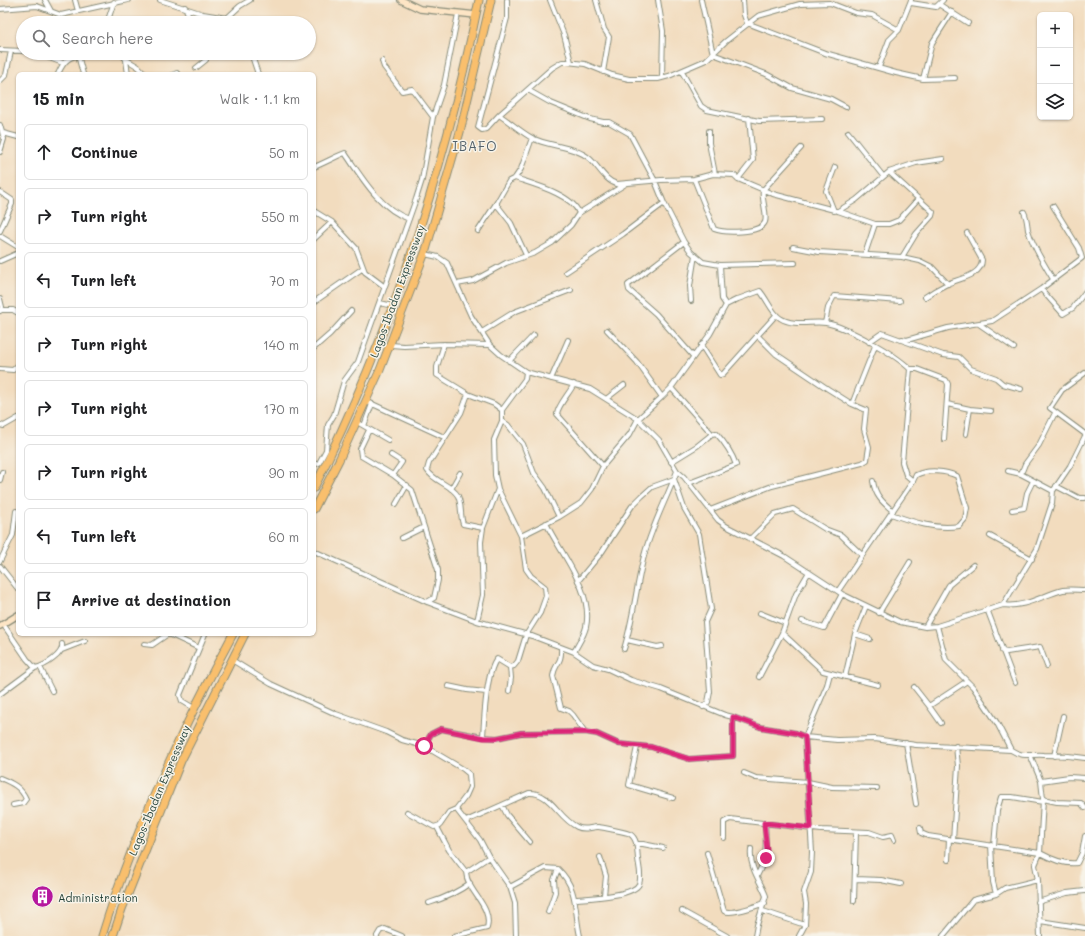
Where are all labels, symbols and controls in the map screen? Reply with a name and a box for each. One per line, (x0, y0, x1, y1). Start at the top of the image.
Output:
map controls (1037, 12, 1073, 120)
button: + (1037, 12, 1073, 48)
search box (16, 16, 316, 60)
icon: search (30, 27, 52, 49)
text: Search here (62, 28, 153, 48)
button: − (1037, 48, 1073, 84)
button: layers (1037, 84, 1073, 120)
text: 15 min (32, 87, 85, 109)
text: Walk · 1.1 km (219, 90, 300, 107)
district label: IBAFO (452, 137, 498, 154)
icon: ahead (33, 141, 55, 163)
text: Continue (71, 142, 138, 162)
text: 50 m (269, 144, 299, 161)
icon: right (33, 205, 55, 227)
text: Turn right (71, 206, 148, 226)
text: 550 m (261, 208, 299, 225)
street label: Lagos-Ibadan Expressway (366, 222, 428, 360)
icon: left (33, 269, 55, 291)
text: Turn left (71, 270, 136, 290)
text: 70 m (269, 272, 299, 289)
icon: right (33, 333, 55, 355)
text: Turn right (71, 334, 148, 354)
text: 140 m (263, 336, 299, 353)
icon: right (33, 397, 55, 419)
text: Turn right (71, 398, 148, 418)
text: 170 m (263, 400, 299, 417)
icon: right (33, 461, 55, 483)
text: Turn right (71, 462, 148, 482)
text: 90 m (269, 464, 299, 481)
icon: left (33, 525, 55, 547)
text: Turn left (71, 526, 136, 546)
text: 60 m (269, 528, 299, 545)
icon: arrive (33, 589, 55, 611)
text: Arrive at destination (71, 590, 231, 610)
street label: Lagos-Ibadan Expressway (125, 722, 193, 858)
route start (415, 737, 433, 755)
route end (757, 849, 775, 867)
building icon: Administration (29, 884, 55, 910)
place label: Administration (58, 890, 138, 905)

